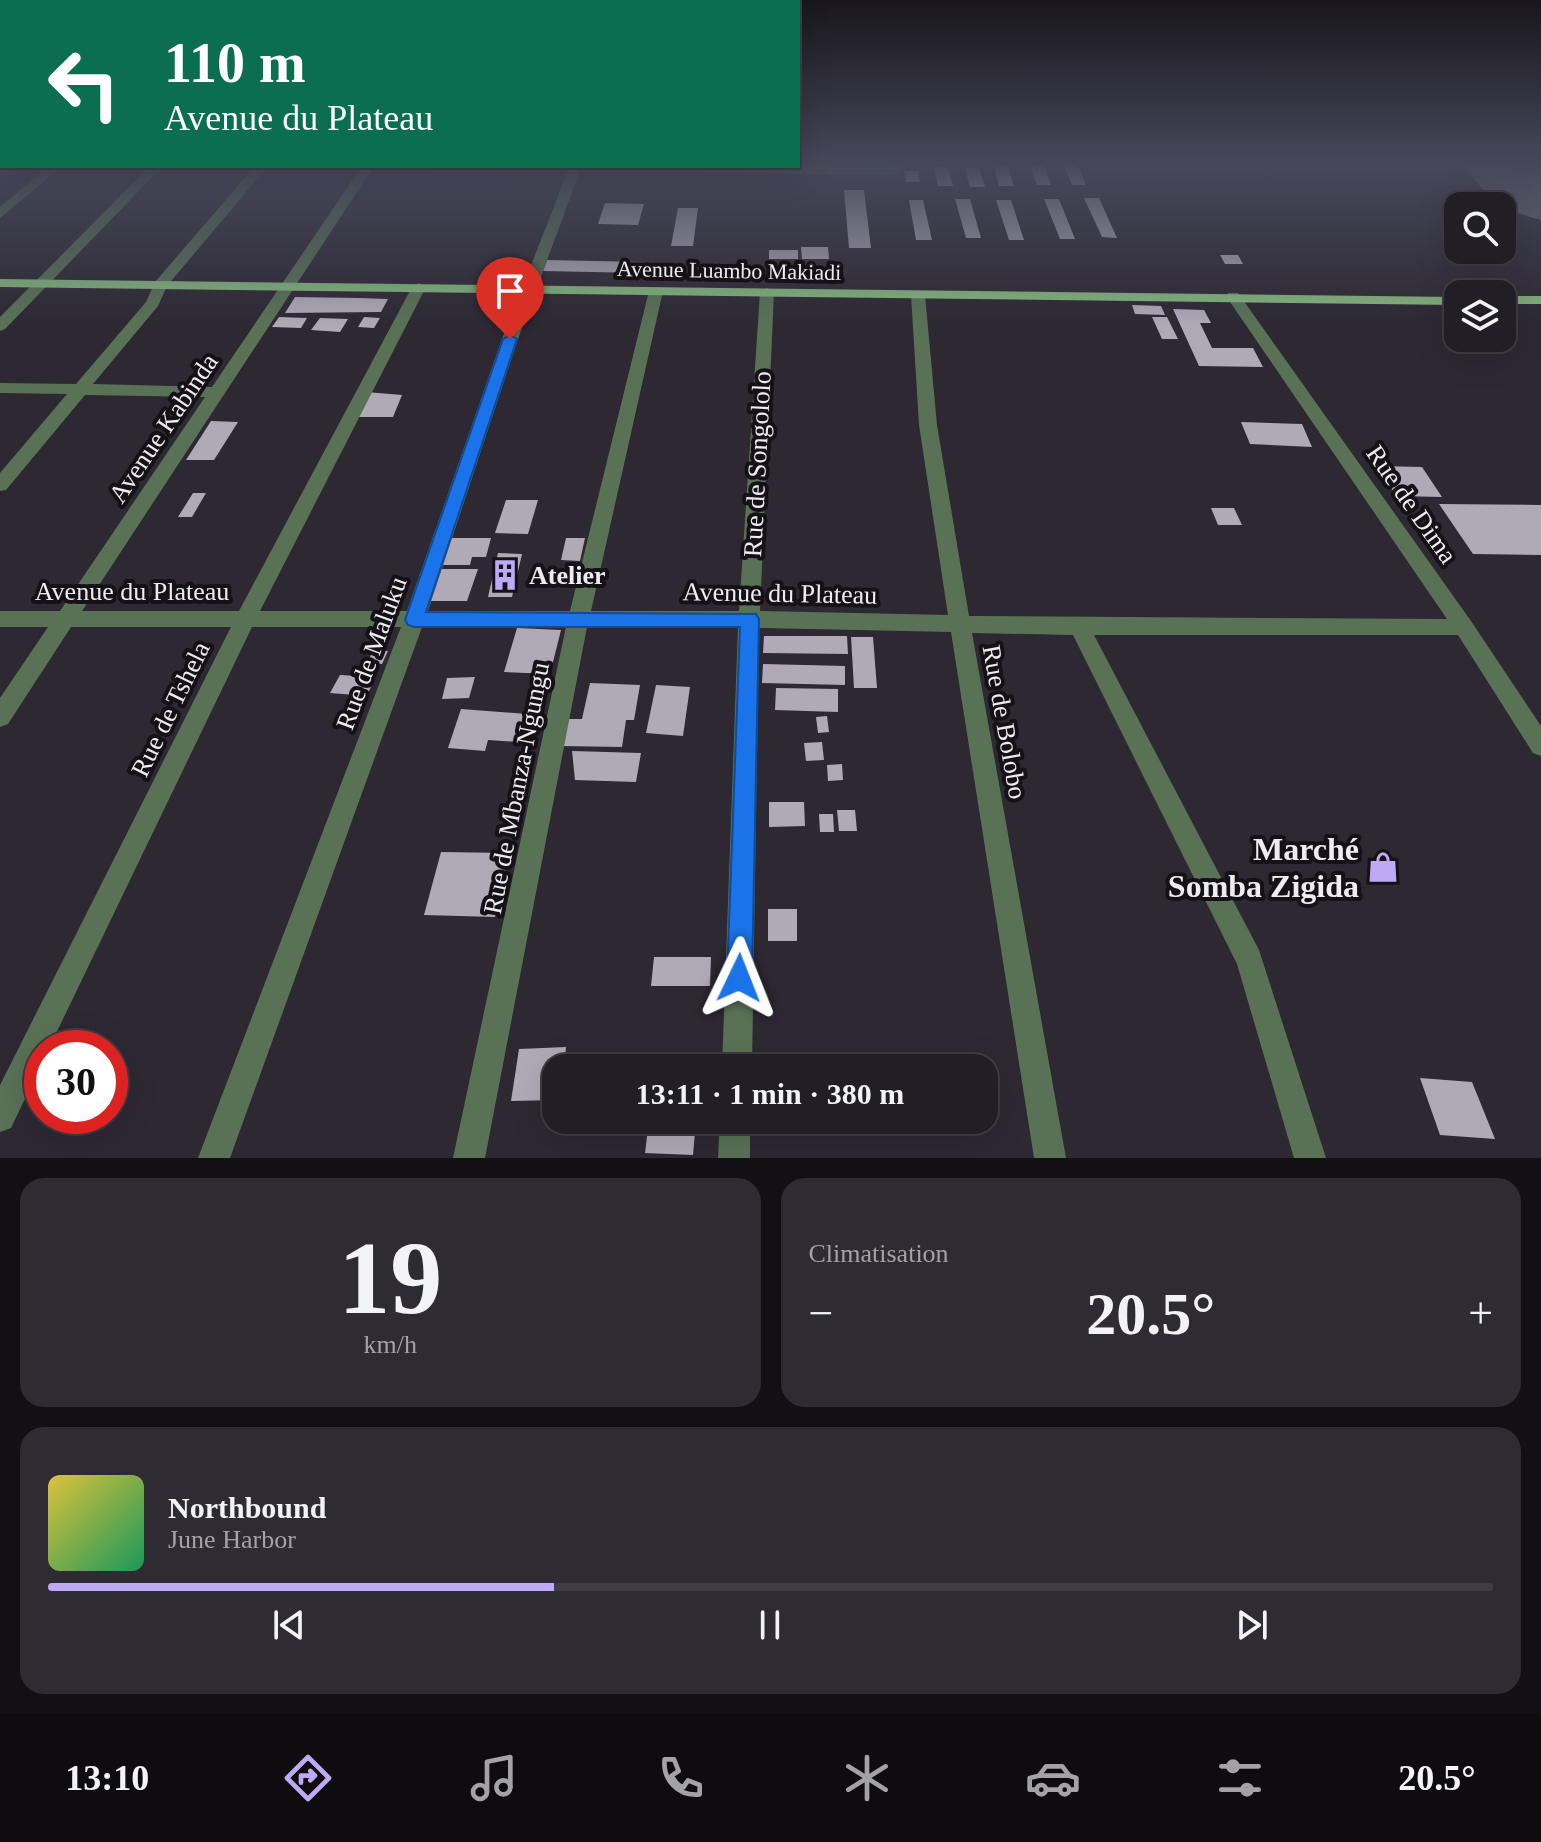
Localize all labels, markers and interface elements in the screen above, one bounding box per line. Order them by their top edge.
icon: left [32,32,136,136]
text: 110 m [164,32,306,94]
text: Avenue du Plateau [164,98,433,138]
map controls [1444,192,1516,352]
button: search [1444,192,1516,264]
street label: Avenue Luambo Makiadi [617,256,841,285]
pin [476,257,544,339]
icon: arrive [488,269,532,313]
button: layers [1444,280,1516,352]
street label: Avenue Kabinda [103,348,224,508]
street label: Rue de Songololo [738,370,777,558]
street label: Rue de Dima [1360,440,1463,569]
building icon: Atelier [488,558,522,592]
place label: Atelier [529,561,606,590]
street label: Rue de Maluku [330,573,413,733]
street label: Avenue du Plateau [35,577,229,606]
street label: Avenue du Plateau [683,577,877,610]
street label: Rue de Tshela [125,637,216,781]
street label: Rue de Bolobo [977,643,1032,801]
street label: Rue de Mbanza-Ngungu [478,660,555,916]
place label: Marché Somba Zigida [1168,831,1359,904]
shop icon: Marché Somba Zigida [1366,850,1400,884]
position arrow [697,936,781,1020]
speed limit sign: 30 [24,1030,128,1134]
text: 13:11 · 1 min · 380 m [636,1077,904,1110]
text: 19 [338,1220,442,1335]
text: Climatisation [809,1239,949,1268]
text: 20.5° [1086,1281,1215,1347]
text: − [809,1289,833,1338]
text: + [1468,1289,1493,1338]
text: km/h [364,1330,417,1359]
text: Northbound [168,1491,326,1524]
text: June Harbor [168,1525,296,1554]
icon: previous [267,1603,311,1647]
icon: pause [748,1603,792,1647]
icon: next [1230,1603,1274,1647]
icon: directions [280,1750,336,1806]
icon: music [466,1750,522,1806]
icon: phone [653,1750,709,1806]
icon: climate [839,1750,895,1806]
icon: car [1025,1750,1081,1806]
icon: filters [1212,1750,1268,1806]
text: 13:10 [65,1758,149,1798]
text: 20.5° [1398,1758,1476,1798]

